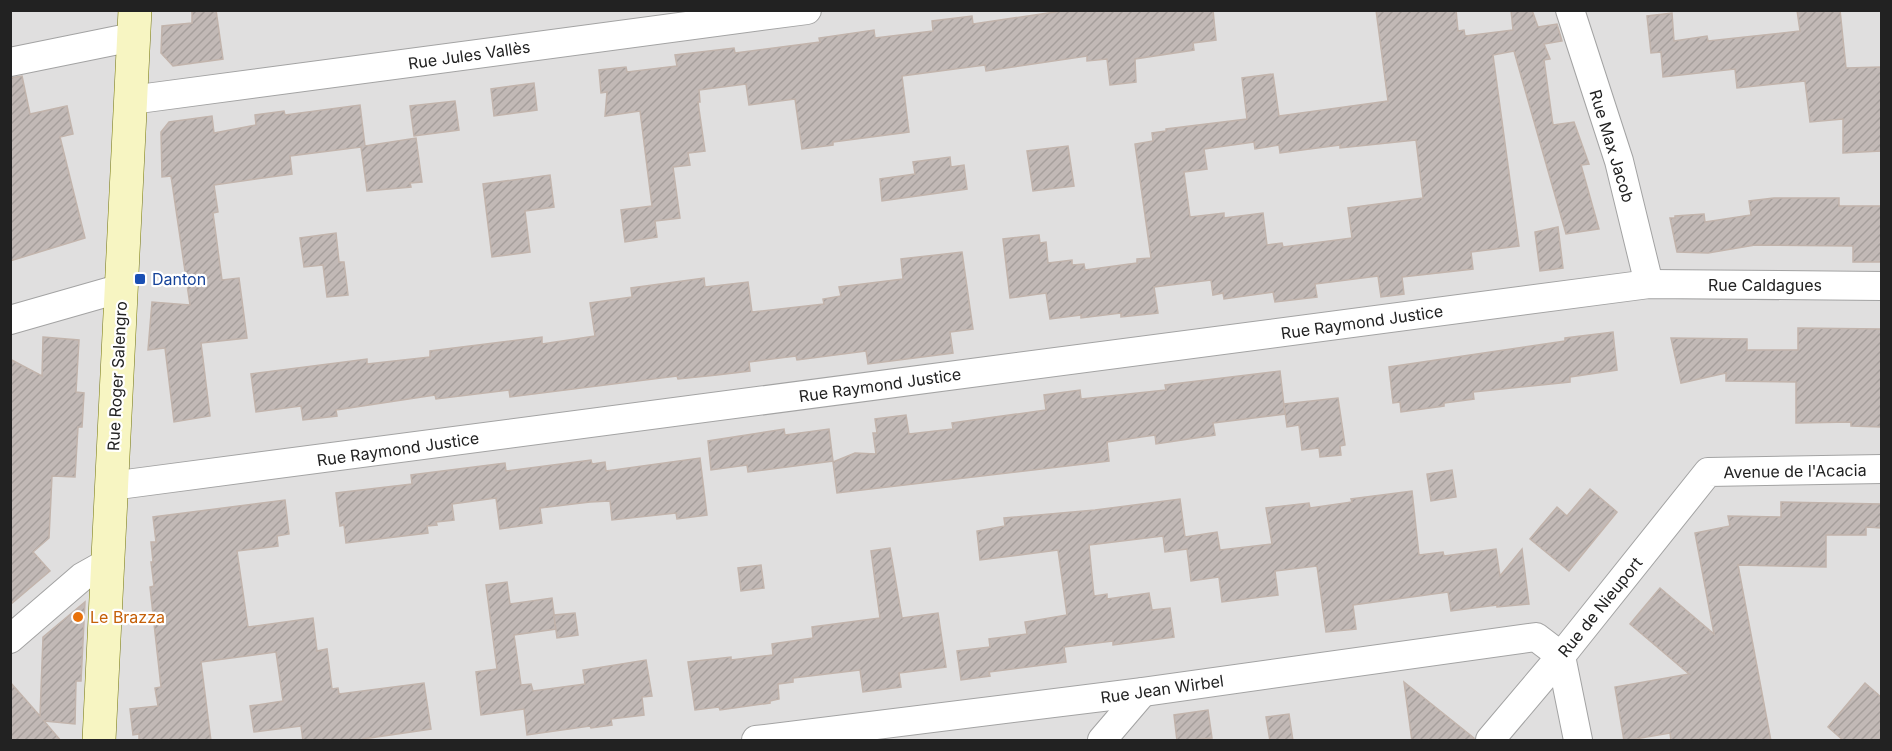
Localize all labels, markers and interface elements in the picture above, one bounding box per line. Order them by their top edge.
street label: Rue Jules Vallès [407,37,531,73]
street label: Rue Max Jacob [1585,87,1639,205]
place label: Danton [152,269,206,289]
marker: Danton [133,272,147,286]
street label: Rue Caldagues [1708,275,1822,295]
street label: Rue Roger Salengro [103,301,131,451]
street label: Rue Raymond Justice [1280,301,1444,343]
street label: Rue Raymond Justice [798,364,962,406]
street label: Rue Raymond Justice [316,428,480,470]
street label: Avenue de l'Acacia [1723,460,1867,482]
street label: Rue de Nieuport [1554,553,1646,661]
place label: Le Brazza [90,607,165,627]
marker: Le Brazza [71,610,85,624]
street label: Rue Jean Wirbel [1099,670,1225,708]

